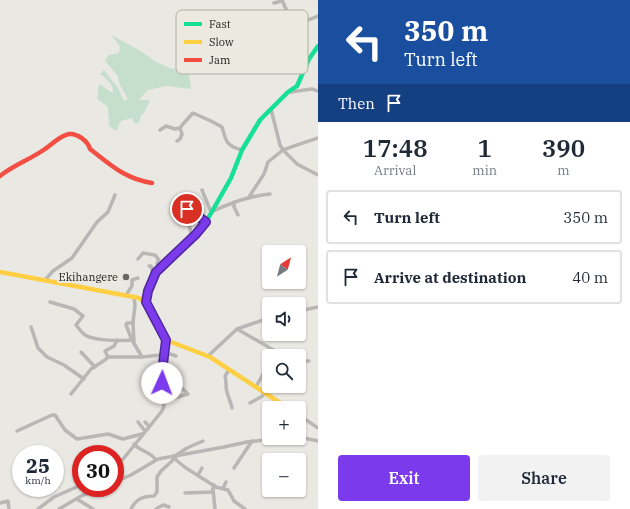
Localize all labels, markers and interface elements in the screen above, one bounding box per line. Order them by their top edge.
legend [176,10,308,74]
text: 350 m [404,12,488,49]
icon: left [338,16,390,68]
text: Fast [209,17,231,31]
text: Slow [209,35,234,49]
text: Turn left [404,48,478,71]
text: Jam [209,53,231,67]
icon: arrive [383,92,405,114]
text: Then [338,94,375,113]
text: 17:48 [363,132,428,164]
text: 1 [478,132,492,164]
text: 390 [542,132,585,164]
text: Arrival [374,162,416,179]
text: min [472,162,497,179]
text: m [557,162,570,179]
pin [170,192,204,226]
icon: arrive [176,198,198,220]
icon: left [340,206,362,228]
text: Turn left [374,208,440,227]
text: 350 m [563,208,608,227]
north arrow [262,245,306,289]
map controls [262,245,306,497]
icon: arrive [340,266,362,288]
text: Arrive at destination [374,268,526,287]
text: 40 m [572,268,608,287]
place label: Ekihangere [59,270,118,284]
marker: Ekihangere [121,272,131,282]
button: sound [262,297,306,341]
button: search [262,349,306,393]
position arrow [141,362,183,404]
button: + [262,401,306,445]
speed limit sign: 30 [72,445,124,497]
text: 25 [26,452,50,479]
button: − [262,453,306,497]
button: Exit [338,455,470,501]
button: Share [478,455,610,501]
text: km/h [25,474,51,487]

